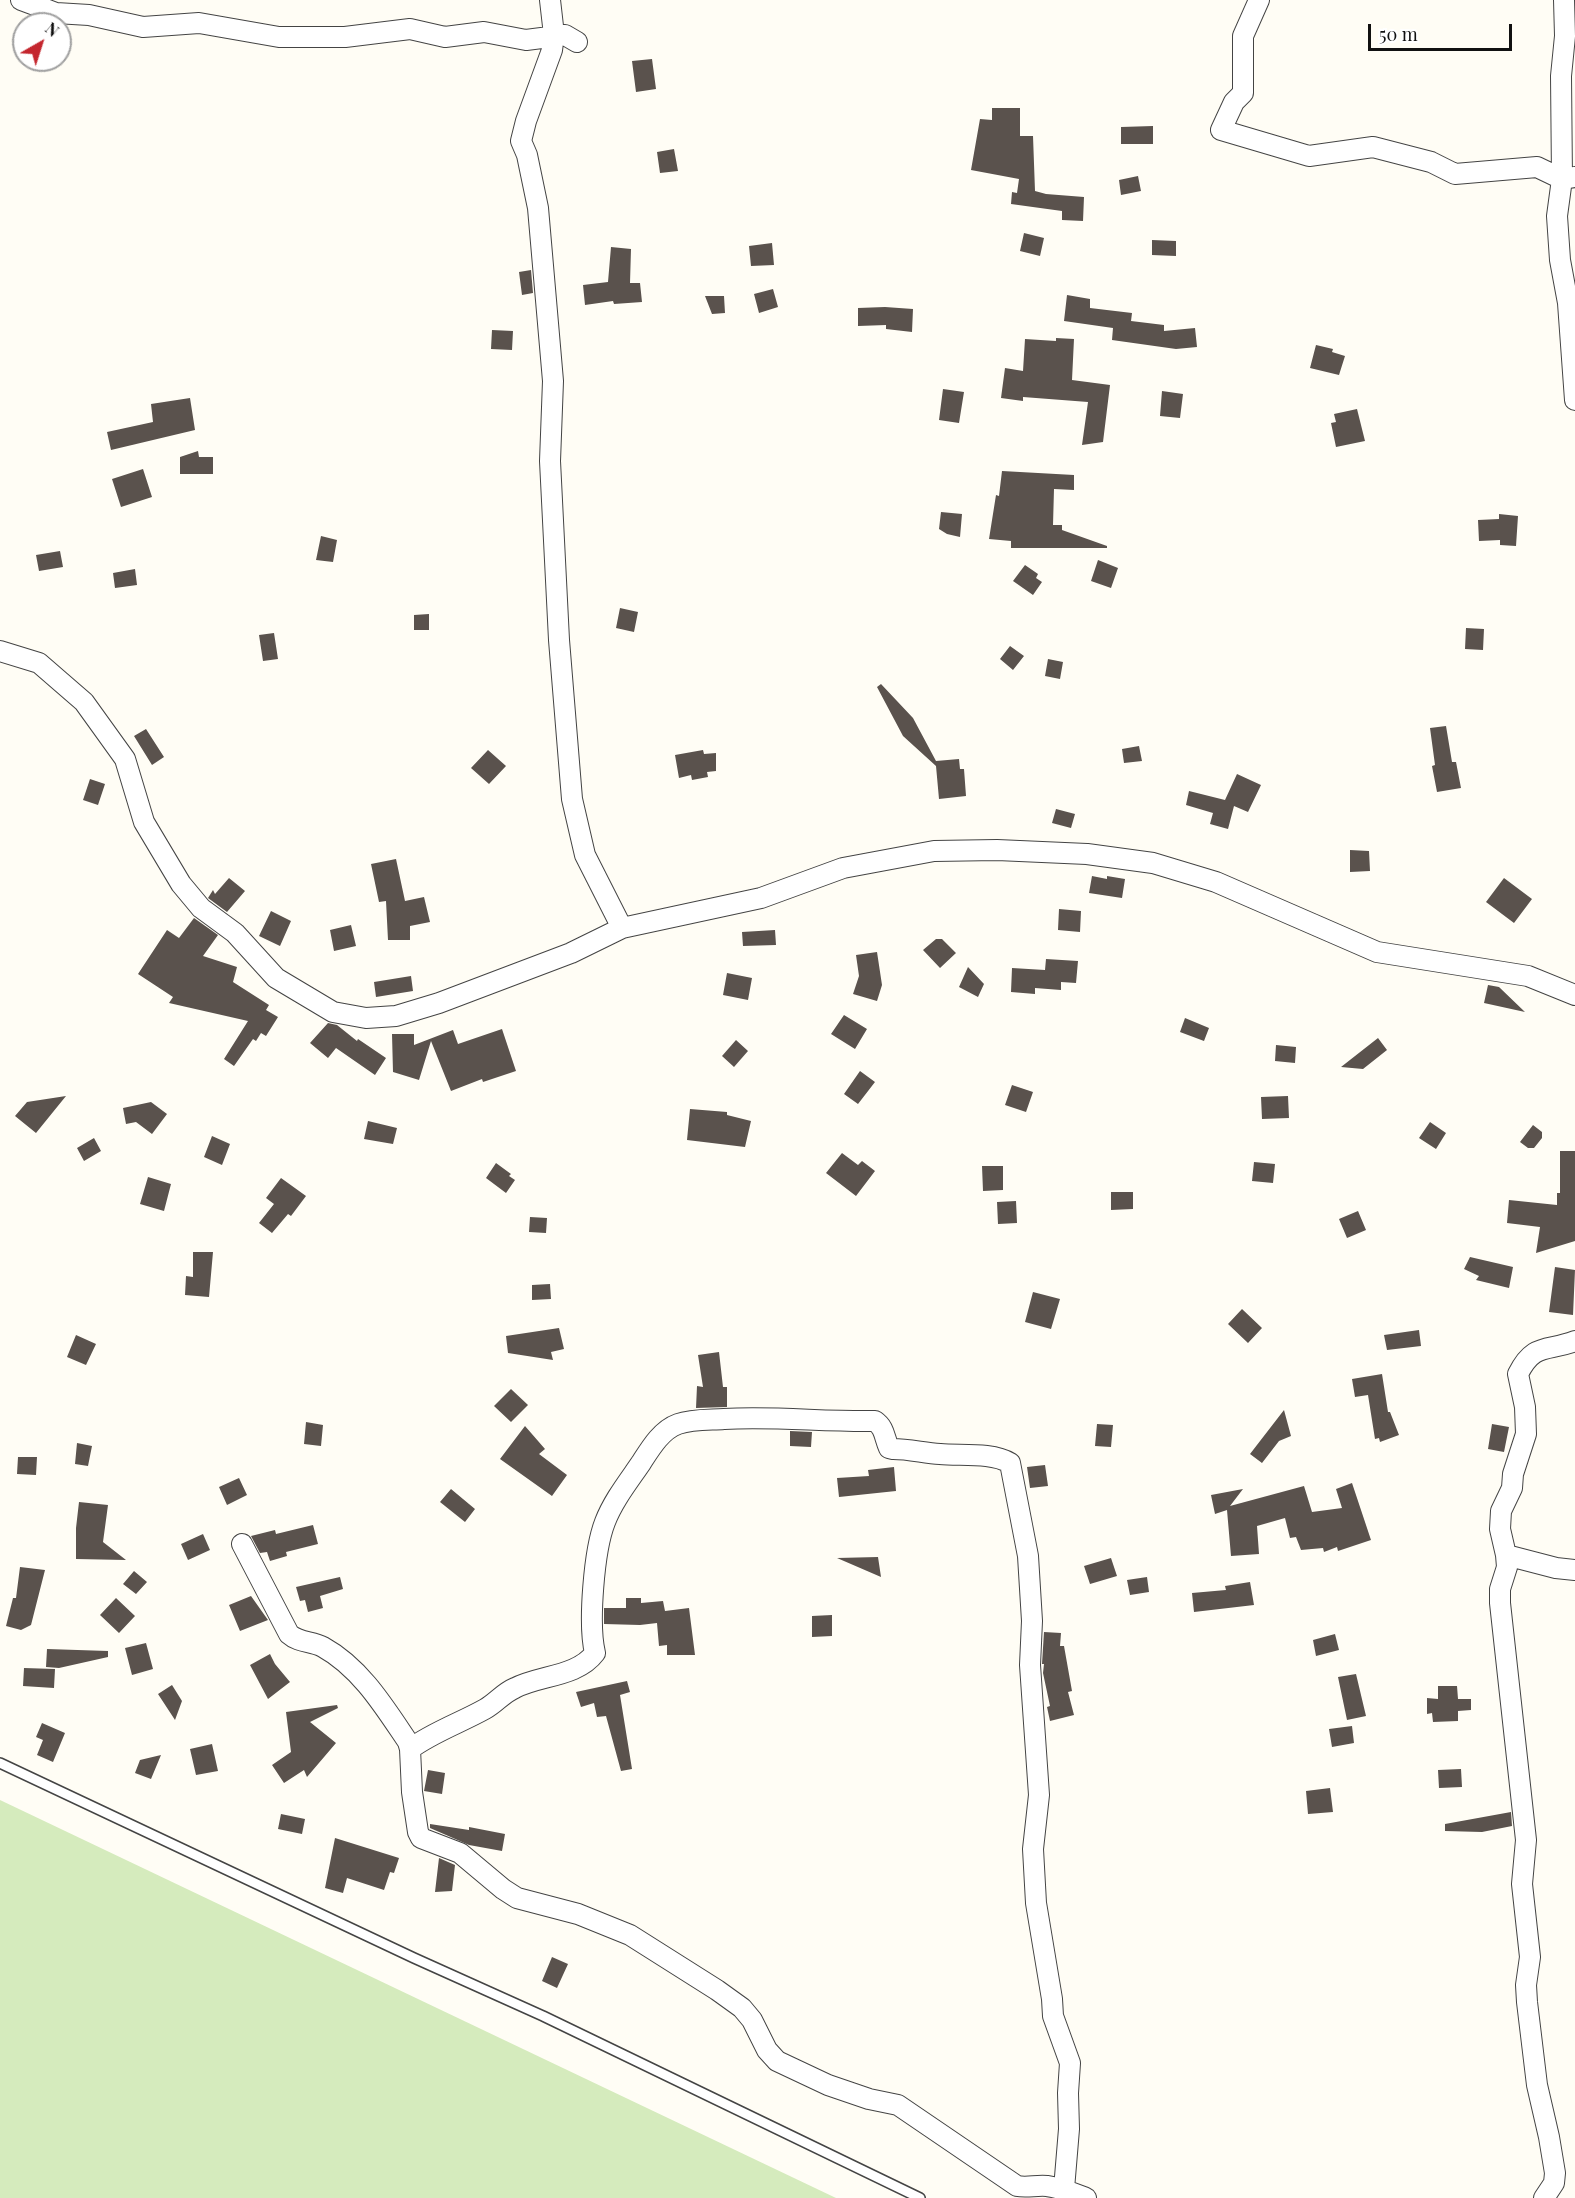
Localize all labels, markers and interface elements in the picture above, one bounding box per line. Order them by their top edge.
north arrow [12,12,72,72]
scale bar [1371,12,1515,50]
text: N [41,17,63,41]
text: 50 m [1379,22,1418,46]

